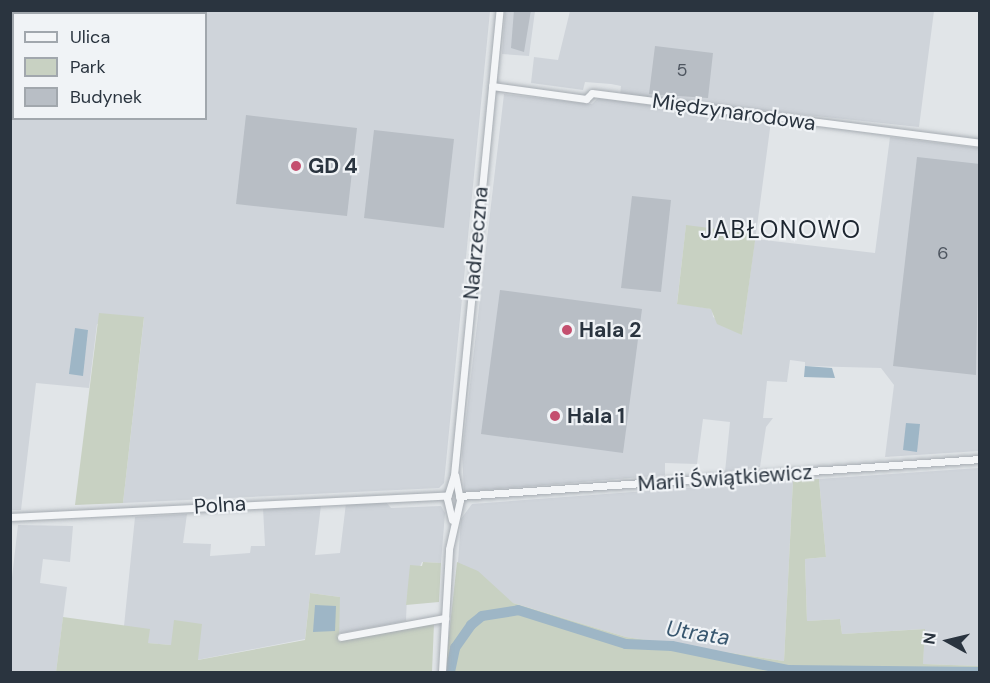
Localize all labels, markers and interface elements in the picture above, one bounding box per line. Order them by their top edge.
legend [12,12,207,120]
text: Ulica [70,25,110,49]
text: Park [70,55,106,79]
house number: 5 [677,59,687,81]
text: Budynek [70,85,142,109]
street label: Międzynarodowa [651,88,817,136]
place label: GD 4 [308,153,358,179]
marker: GD 4 [289,159,303,173]
street label: Nadrzeczna [459,185,493,301]
district label: JABŁONOWO [700,216,862,244]
house number: 6 [937,242,949,264]
place label: Hala 2 [579,317,641,343]
marker: Hala 2 [560,323,574,337]
place label: Hala 1 [567,403,625,429]
marker: Hala 1 [548,409,562,423]
street label: Marii Świątkiewicz [637,459,813,497]
street label: Polna [193,491,247,519]
north arrow [918,611,978,671]
water label: Utrata [664,615,732,651]
text: N [918,631,941,646]

